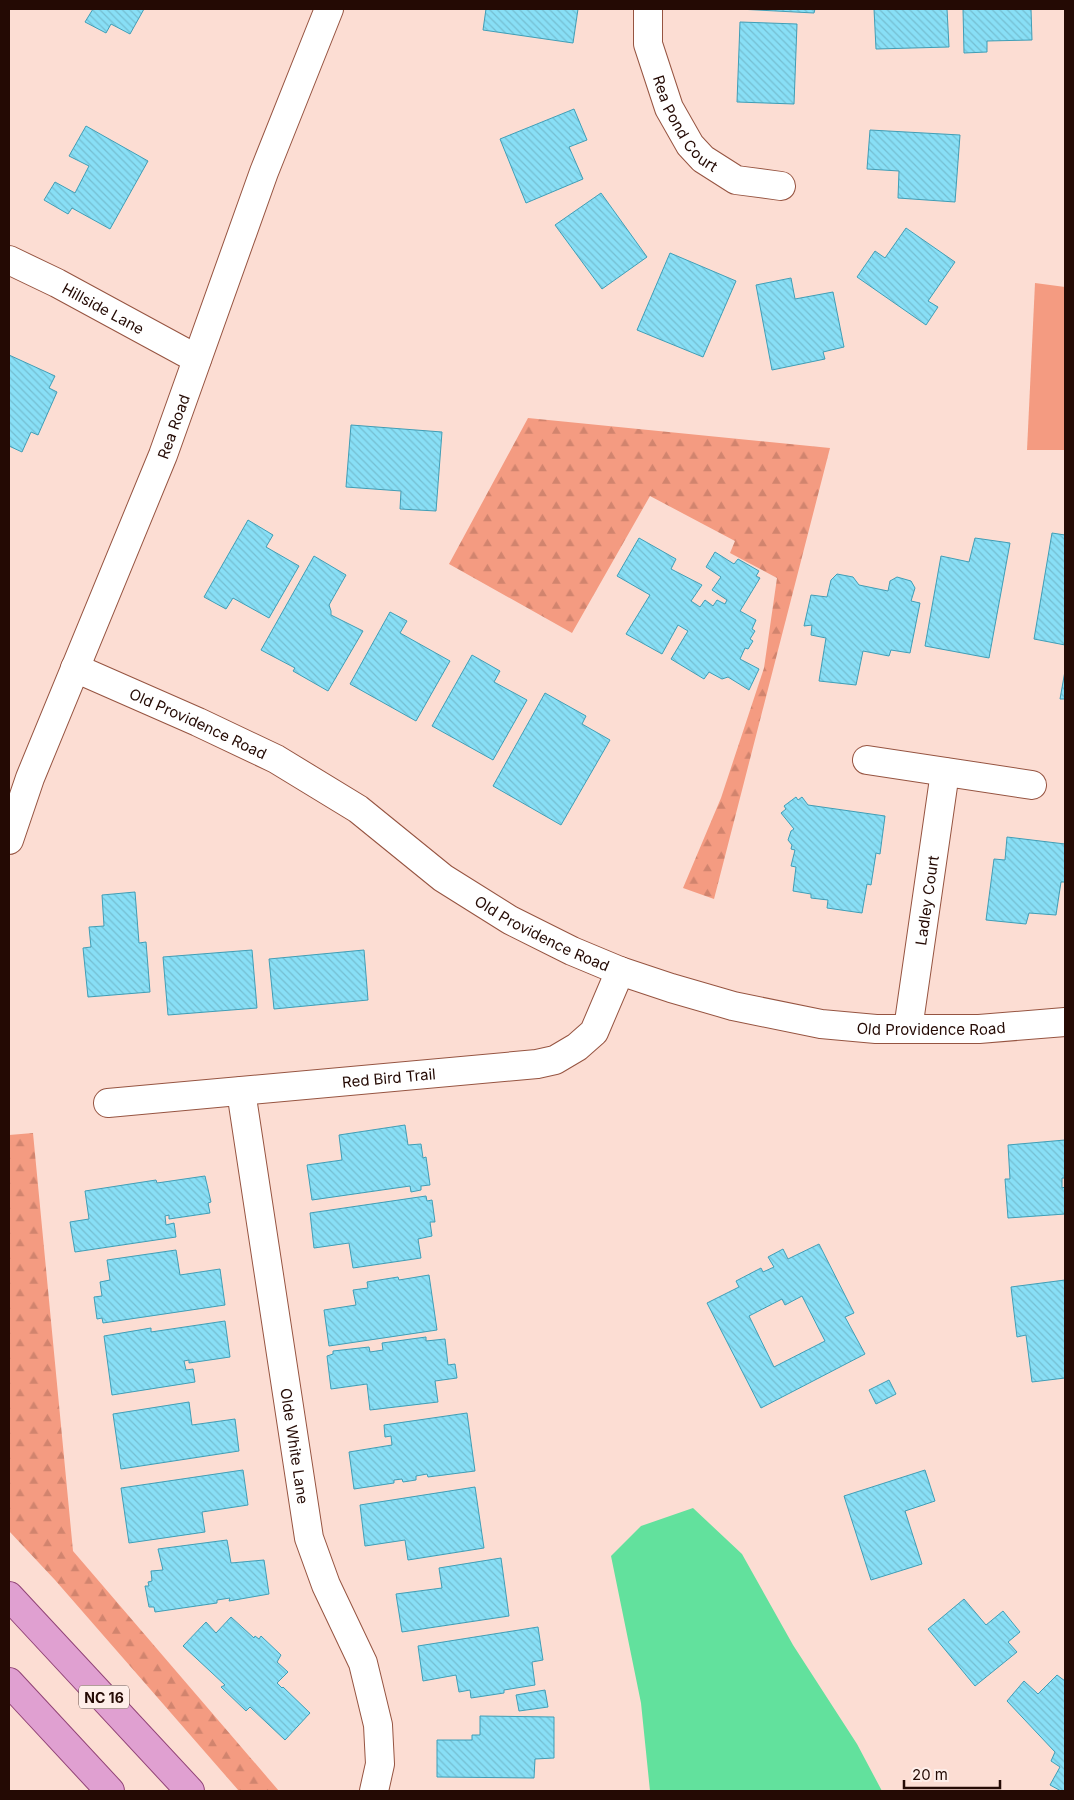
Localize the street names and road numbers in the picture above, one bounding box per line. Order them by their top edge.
street label: Rea Pond Court [649,73,721,175]
street label: Hillside Lane [59,278,148,338]
street label: Rea Road [153,392,193,461]
street label: Old Providence Road [127,684,270,763]
street label: Ladley Court [911,854,942,946]
street label: Old Providence Road [471,891,612,975]
street label: Old Providence Road [856,1017,1006,1039]
street label: Red Bird Trail [341,1064,437,1091]
street label: Olde White Lane [277,1387,313,1505]
road number: NC 16 [79,1685,129,1708]

